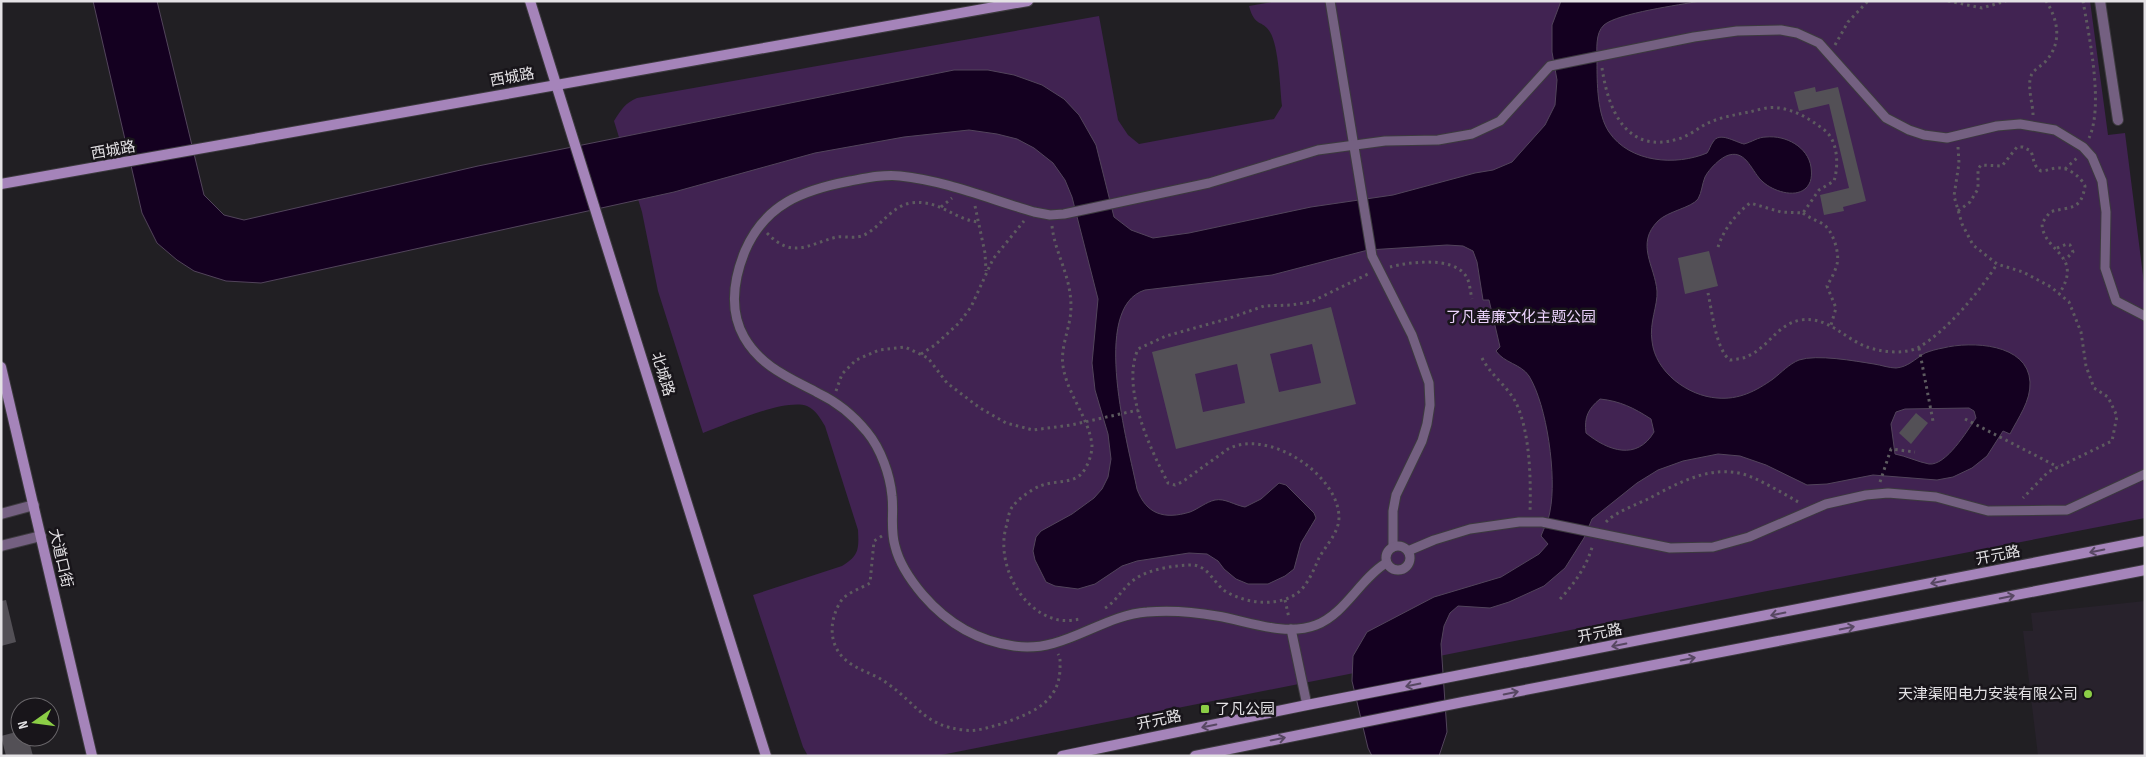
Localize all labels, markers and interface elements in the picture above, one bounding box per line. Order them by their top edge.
street label: 西城路 [488,64,536,91]
street label: 西城路 [89,137,137,164]
park label: 了凡善廉文化主题公园 [1446,308,1596,327]
street label: 北城路 [647,350,678,398]
street label: 大道口街 [45,527,77,589]
street label: 开元路 [1974,542,2022,569]
one-way arrow [2089,546,2105,556]
one-way arrow [1930,578,1946,588]
one-way arrow [1998,592,2014,602]
one-way arrow [1771,610,1787,619]
street label: 开元路 [1576,620,1624,647]
one-way arrow [1839,623,1855,632]
one-way arrow [1611,641,1627,650]
one-way arrow [1679,653,1695,663]
one-way arrow [1405,680,1421,690]
place label: 天津渠阳电力安装有限公司 [1898,685,2078,704]
one-way arrow [1502,687,1518,697]
marker: 天津渠阳电力安装有限公司 [2082,688,2094,700]
north arrow [10,697,60,747]
place label: 了凡公园 [1215,700,1275,719]
marker: 了凡公园 [1199,703,1211,715]
street label: 开元路 [1135,707,1183,734]
text: N [14,719,32,731]
one-way arrow [1201,721,1217,731]
one-way arrow [1269,734,1285,744]

